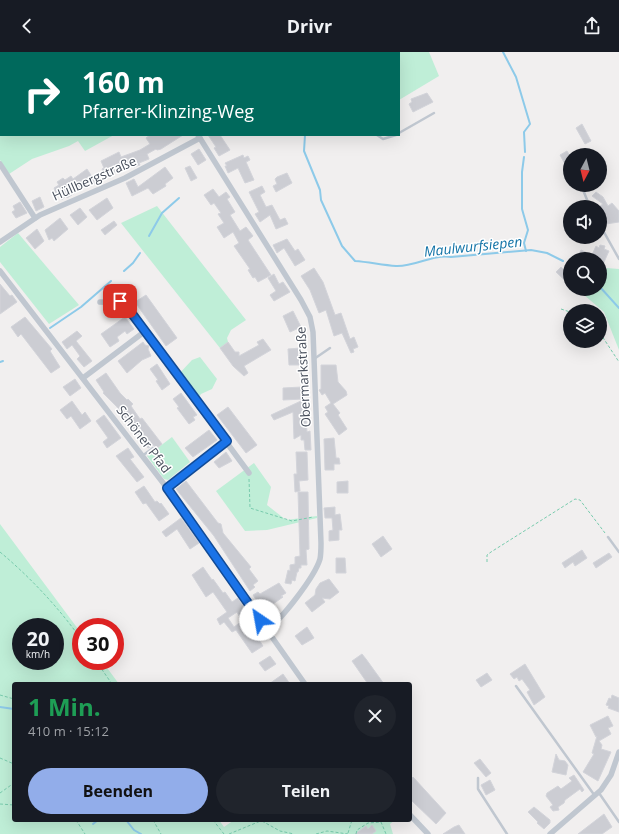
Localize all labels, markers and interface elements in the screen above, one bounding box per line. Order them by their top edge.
text: Drivr [287,14,332,38]
icon: back [16,15,38,37]
icon: share [581,15,603,37]
text: 160 m [82,63,165,101]
icon: right [16,68,68,120]
text: Pfarrer-Klinzing-Weg [82,99,254,123]
north arrow [563,148,607,192]
map controls [563,148,607,348]
street label: Hüllbergstraße [49,151,139,205]
button: sound [563,200,607,244]
water label: Maulwurfsiepen [423,231,523,261]
button: search [563,252,607,296]
pin [103,284,137,318]
icon: arrive [109,290,131,312]
button: layers [563,304,607,348]
street label: Obermarkstraße [291,326,315,428]
street label: Schöner Pfad [113,401,175,477]
position arrow [239,599,281,641]
speed limit sign: 30 [72,618,124,670]
text: 20 [27,625,49,652]
text: km/h [26,647,50,661]
text: 1 Min. [28,690,101,723]
button: close [354,695,396,737]
text: 410 m · 15:12 [28,722,109,740]
button: Beenden [28,768,208,814]
button: Teilen [216,768,396,814]

